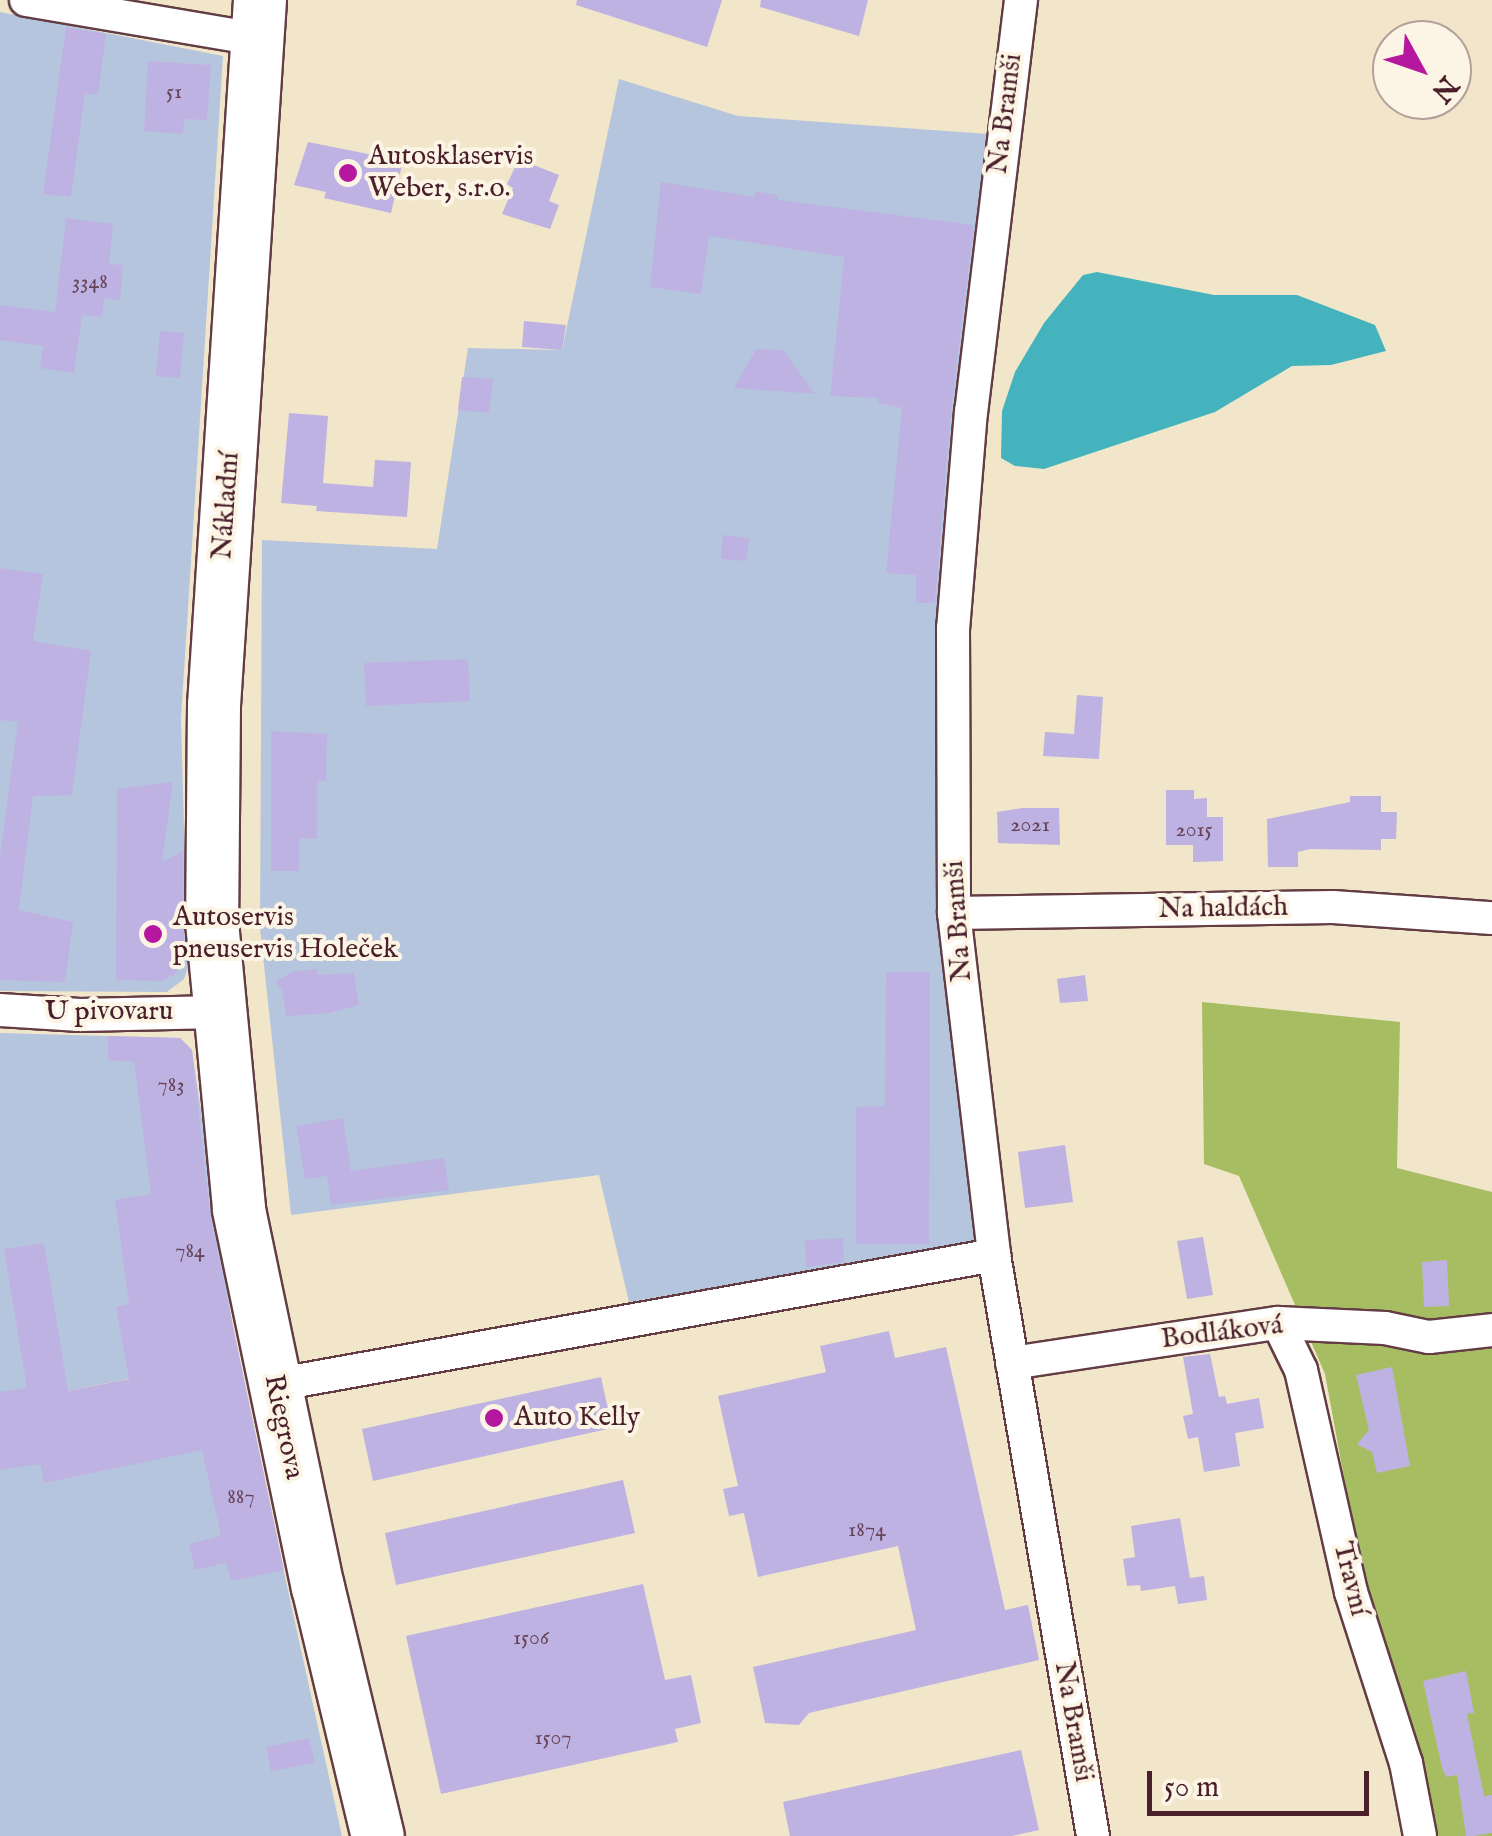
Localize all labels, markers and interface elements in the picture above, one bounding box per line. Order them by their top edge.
north arrow [1372,20,1472,120]
street label: Na Bramši [982,52,1030,176]
text: N [1423,68,1465,109]
house number: 51 [166,80,182,106]
place label: Autosklaservis Weber, s.r.o. [368,140,533,206]
marker: Autosklaservis Weber, s.r.o. [337,162,359,184]
house number: 3348 [72,270,108,296]
street label: Nákladní [206,451,248,561]
house number: 2021 [1010,813,1050,839]
house number: 2015 [1175,818,1213,844]
street label: Na Bramši [938,859,980,983]
street label: Na haldách [1158,891,1288,927]
place label: Autoservis pneuservis Holeček [173,901,398,967]
marker: Autoservis pneuservis Holeček [142,923,164,945]
street label: U pivovaru [45,995,173,1029]
house number: 783 [157,1073,185,1099]
house number: 784 [175,1239,205,1265]
street label: Bodláková [1159,1309,1285,1357]
street label: Riegrova [256,1372,310,1482]
place label: Auto Kelly [514,1401,640,1435]
marker: Auto Kelly [483,1407,505,1429]
house number: 887 [227,1485,255,1511]
house number: 1874 [848,1518,886,1544]
street label: Travní [1325,1538,1375,1620]
house number: 1506 [513,1626,549,1652]
street label: Na Bramši [1046,1659,1100,1785]
house number: 1507 [534,1726,572,1752]
scale bar [1152,1751,1374,1813]
text: 50 m [1164,1769,1219,1807]

